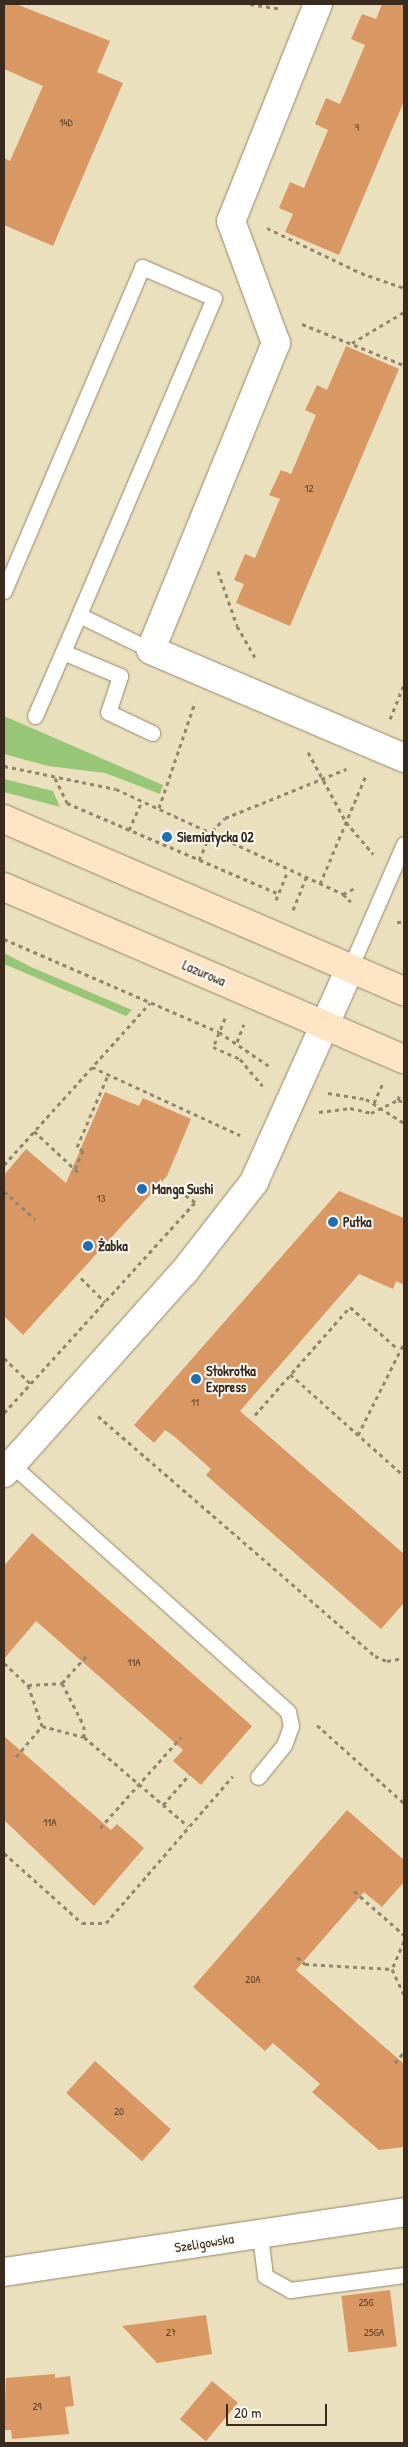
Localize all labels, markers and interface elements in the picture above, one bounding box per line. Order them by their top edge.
house number: 14D [59,115,73,129]
house number: 9 [355,120,359,134]
house number: 12 [304,481,314,495]
place label: Siemiatycka 02 [177,829,254,845]
marker: Siemiatycka 02 [161,831,173,843]
street label: Lazurowa [180,956,228,990]
place label: Manga Sushi [152,1181,214,1197]
marker: Manga Sushi [136,1183,148,1195]
house number: 13 [97,1191,105,1205]
place label: Putka [343,1214,371,1230]
marker: Putka [327,1216,339,1228]
place label: Żabka [98,1238,128,1254]
marker: Żabka [82,1240,94,1252]
place label: Stokrotka Express [206,1363,256,1395]
marker: Stokrotka Express [190,1373,202,1385]
house number: 11 [191,1395,199,1409]
house number: 11A [127,1655,141,1669]
house number: 11A [43,1815,57,1829]
house number: 20A [245,1972,261,1986]
house number: 20 [114,2104,124,2118]
street label: Szeligowska [173,2230,235,2256]
house number: 25G [358,2295,374,2309]
house number: 27 [166,2325,176,2339]
house number: 25GA [364,2325,384,2339]
scale bar [228,2394,329,2426]
house number: 29 [32,2399,42,2413]
text: 20 m [234,2402,261,2423]

